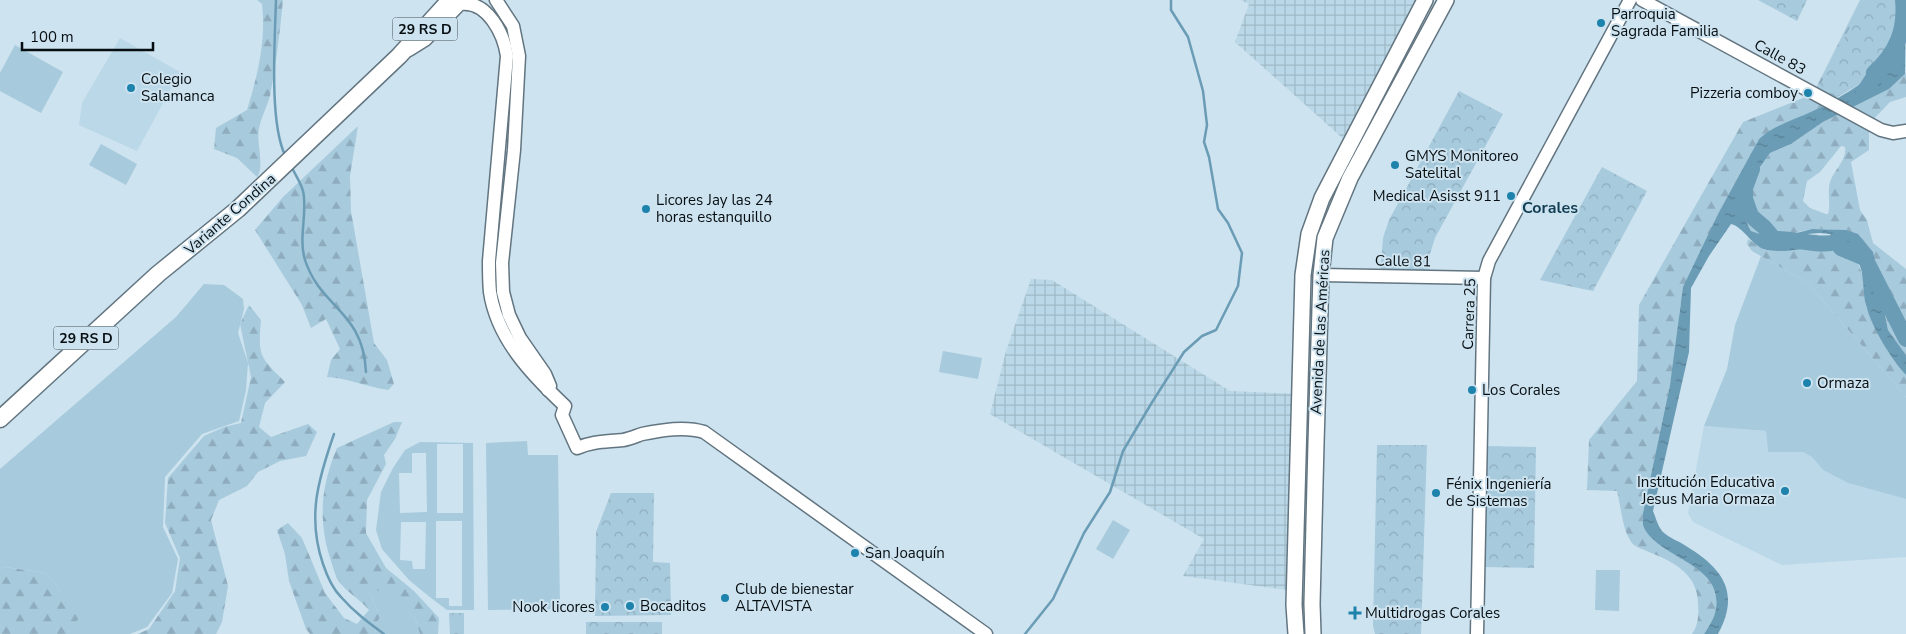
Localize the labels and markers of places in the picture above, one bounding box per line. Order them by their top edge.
place label: Parroquia Sagrada Familia [1611,4,1719,41]
marker: Parroquia Sagrada Familia [1595,17,1607,29]
place label: Colegio Salamanca [141,69,215,106]
marker: Colegio Salamanca [125,82,137,94]
place label: Pizzeria comboy [1690,83,1798,103]
marker: Pizzeria comboy [1802,87,1814,99]
place label: GMYS Monitoreo Satelital [1405,146,1519,183]
marker: GMYS Monitoreo Satelital [1389,159,1401,171]
place label: Medical Asisst 911 [1373,186,1501,206]
place label: Licores Jay las 24 horas estanquillo [656,190,773,227]
marker: Medical Asisst 911 [1505,190,1517,202]
marker: Licores Jay las 24 horas estanquillo [640,203,652,215]
place label: Ormaza [1817,373,1870,393]
marker: Ormaza [1801,377,1813,389]
place label: Los Corales [1482,380,1560,400]
marker: Los Corales [1466,384,1478,396]
place label: Institución Educativa Jesus Maria Ormaza [1637,472,1775,509]
place label: Fénix Ingeniería de Sistemas [1446,474,1552,511]
marker: Institución Educativa Jesus Maria Ormaza [1779,485,1791,497]
marker: Fénix Ingeniería de Sistemas [1430,487,1442,499]
place label: San Joaquín [865,543,945,563]
marker: San Joaquín [849,547,861,559]
place label: Club de bienestar ALTAVISTA [735,579,854,616]
marker: Club de bienestar ALTAVISTA [719,592,731,604]
place label: Bocaditos [640,596,706,616]
place label: Nook licores [512,597,595,617]
marker: Bocaditos [624,600,636,612]
marker: Nook licores [599,601,611,613]
place label: Multidrogas Corales [1365,603,1500,623]
marker: Multidrogas Corales [1349,607,1361,619]

